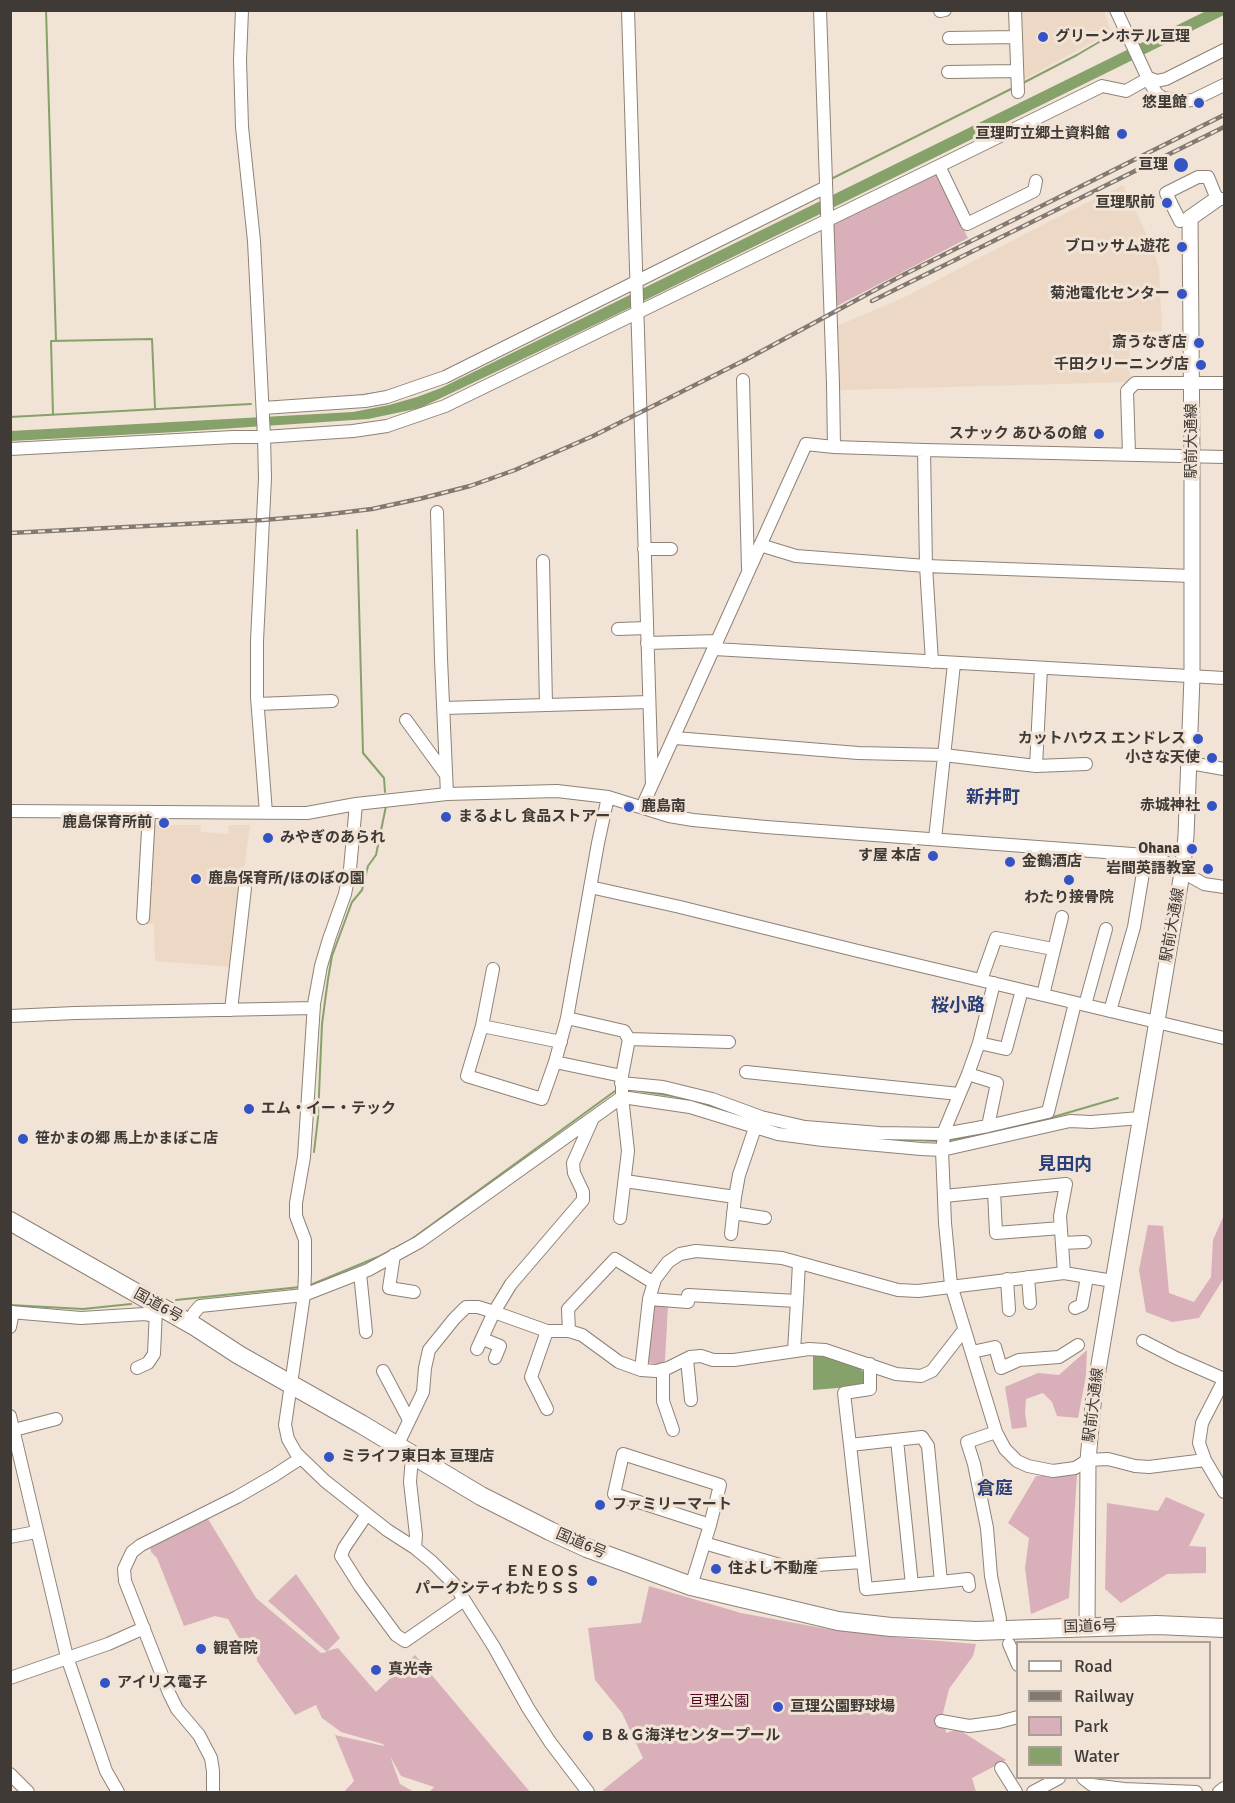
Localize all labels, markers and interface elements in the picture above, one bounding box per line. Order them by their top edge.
place label: グリーンホテル亘理 [1055,28,1190,46]
marker: グリーンホテル亘理 [1036,30,1050,44]
place label: 悠里館 [1142,94,1187,112]
marker: 悠里館 [1192,96,1206,110]
place label: 亘理町立郷土資料館 [975,125,1110,143]
marker: 亘理町立郷土資料館 [1115,127,1129,141]
place label: 亘理 [1138,156,1168,174]
marker: 亘理 [1172,156,1190,174]
place label: 亘理駅前 [1095,194,1155,212]
marker: 亘理駅前 [1160,196,1174,210]
place label: ブロッサム遊花 [1065,238,1170,256]
marker: ブロッサム遊花 [1175,240,1189,254]
place label: 菊池電化センター [1050,285,1170,303]
marker: 菊池電化センター [1175,287,1189,301]
place label: 斎うなぎ店 [1112,334,1187,352]
marker: 斎うなぎ店 [1192,336,1206,350]
place label: 千田クリーニング店 [1054,356,1189,374]
marker: 千田クリーニング店 [1194,358,1208,372]
street label: 駅前大通線 [1183,404,1201,478]
place label: スナック あひるの館 [949,425,1087,443]
marker: スナック あひるの館 [1092,427,1106,441]
place label: カットハウス エンドレス [1018,730,1186,748]
marker: カットハウス エンドレス [1191,732,1205,746]
place label: 小さな天使 [1125,749,1200,767]
marker: 小さな天使 [1205,751,1219,765]
district label: 新井町 [966,787,1020,809]
place label: 赤城神社 [1140,797,1200,815]
place label: 鹿島南 [641,798,686,816]
marker: 赤城神社 [1205,799,1219,813]
marker: 鹿島南 [622,800,636,814]
place label: まるよし 食品ストアー [458,808,610,826]
marker: まるよし 食品ストアー [439,810,453,824]
place label: 鹿島保育所前 [62,814,152,832]
marker: 鹿島保育所前 [157,816,171,830]
place label: みやぎのあられ [280,829,385,847]
marker: みやぎのあられ [261,831,275,845]
place label: Ohana [1138,840,1180,858]
marker: Ohana [1185,842,1199,856]
place label: す屋 本店 [858,847,921,865]
marker: す屋 本店 [926,849,940,863]
place label: 金鶴酒店 [1022,853,1082,871]
marker: 金鶴酒店 [1003,855,1017,869]
place label: 岩間英語教室 [1106,860,1196,878]
marker: 岩間英語教室 [1201,862,1215,876]
place label: 鹿島保育所/ほのぼの園 [208,870,365,888]
marker: 鹿島保育所/ほのぼの園 [189,872,203,886]
marker: わたり接骨院 [1062,873,1076,887]
street label: 駅前大通線 [1158,887,1188,963]
place label: わたり接骨院 [1024,889,1114,907]
district label: 桜小路 [931,995,985,1017]
place label: エム・イー・テック [261,1100,396,1118]
marker: エム・イー・テック [242,1102,256,1116]
place label: 笹かまの郷 馬上かまぼこ店 [35,1130,218,1148]
marker: 笹かまの郷 馬上かまぼこ店 [16,1132,30,1146]
district label: 見田内 [1038,1154,1092,1176]
street label: 国道6号 [130,1285,186,1327]
street label: 駅前大通線 [1080,1367,1108,1443]
place label: ミライフ東日本 亘理店 [341,1448,494,1466]
marker: ミライフ東日本 亘理店 [322,1450,336,1464]
district label: 倉庭 [977,1478,1013,1500]
place label: ファミリーマート [612,1496,732,1514]
marker: ファミリーマート [593,1498,607,1512]
street label: 国道6号 [553,1525,609,1563]
place label: 住よし不動産 [728,1560,818,1578]
marker: 住よし不動産 [709,1562,723,1576]
place label: ＥＮＥＯＳ パークシティわたりＳＳ [415,1563,580,1598]
marker: ＥＮＥＯＳ パークシティわたりＳＳ [585,1574,599,1588]
street label: 国道6号 [1063,1617,1117,1637]
place label: 観音院 [213,1640,258,1658]
legend [1016,1641,1211,1779]
marker: 観音院 [194,1642,208,1656]
text: Road [1074,1655,1113,1677]
place label: 真光寺 [388,1661,433,1679]
marker: 真光寺 [369,1663,383,1677]
place label: アイリス電子 [117,1674,207,1692]
marker: アイリス電子 [98,1676,112,1690]
text: Railway [1074,1685,1134,1707]
park label: 亘理公園 [689,1693,749,1711]
place label: 亘理公園野球場 [790,1698,895,1716]
marker: 亘理公園野球場 [771,1700,785,1714]
text: Park [1074,1715,1109,1737]
place label: Ｂ＆Ｇ海洋センタープール [600,1727,780,1745]
marker: Ｂ＆Ｇ海洋センタープール [581,1729,595,1743]
text: Water [1074,1745,1119,1767]

